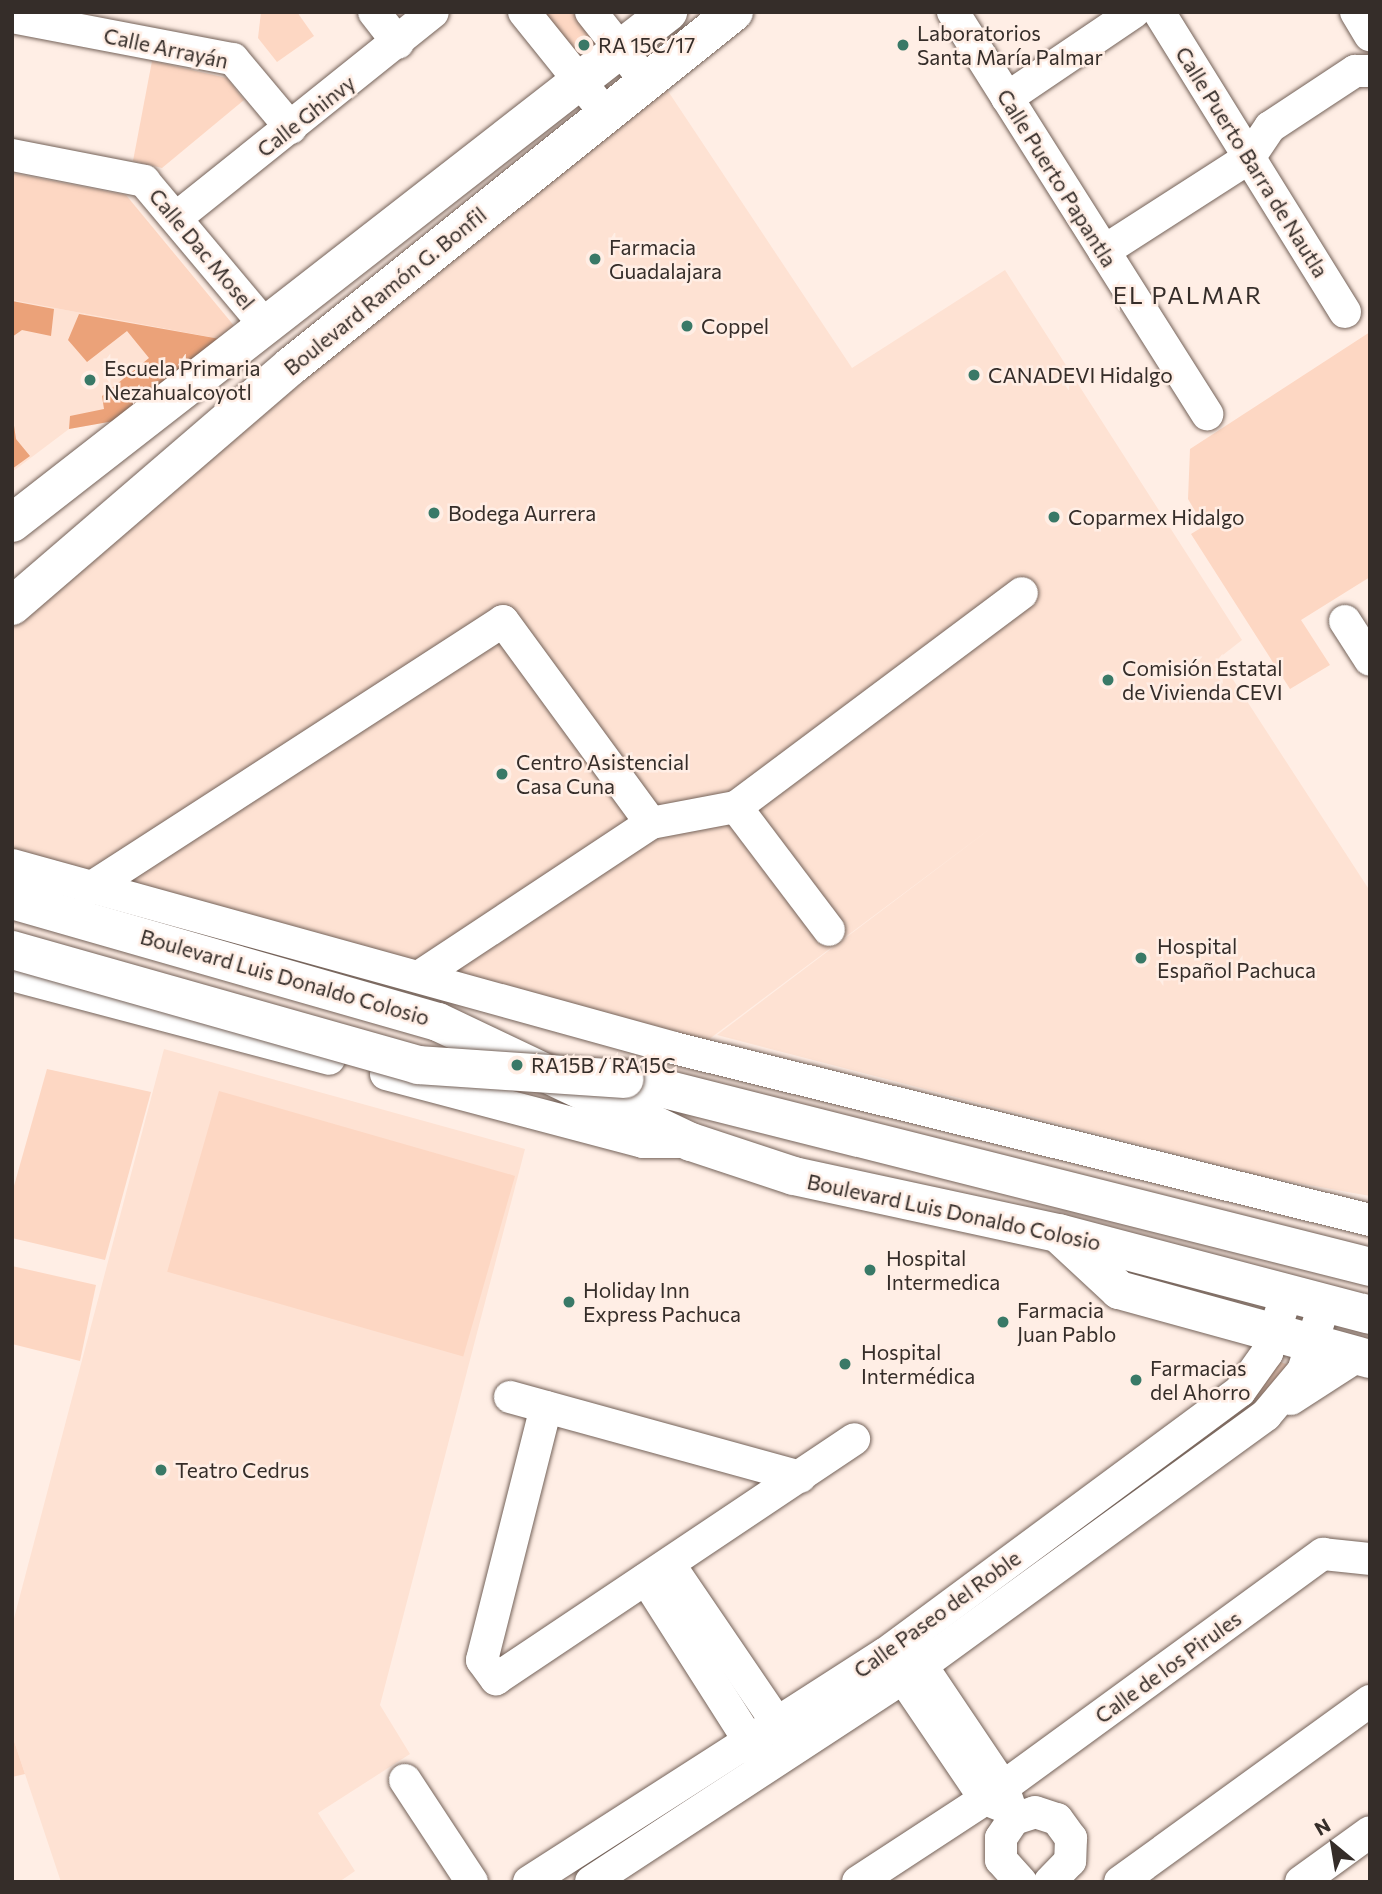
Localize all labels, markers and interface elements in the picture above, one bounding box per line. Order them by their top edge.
place label: Laboratorios Santa María Palmar [917,20,1103,70]
street label: Calle Arrayán [102,23,230,73]
place label: RA 15C/17 [598,32,695,58]
marker: RA 15C/17 [576,37,592,53]
marker: Laboratorios Santa María Palmar [895,37,911,53]
street label: Calle Puerto Barra de Nautla [1170,42,1334,282]
street label: Calle Ghinvy [252,70,360,162]
street label: Calle Puerto Papantla [992,84,1122,272]
street label: Calle Dac Mosel [144,183,260,315]
street label: Boulevard Ramón G. Bonfil [279,202,491,380]
place label: Farmacia Guadalajara [609,234,722,284]
marker: Farmacia Guadalajara [587,251,603,267]
district label: EL PALMAR [1114,281,1262,309]
place label: Coppel [701,313,769,339]
marker: Coppel [679,318,695,334]
place label: Escuela Primaria Nezahualcoyotl [104,355,261,405]
place label: CANADEVI Hidalgo [988,362,1173,388]
marker: CANADEVI Hidalgo [966,367,982,383]
marker: Escuela Primaria Nezahualcoyotl [82,372,98,388]
place label: Bodega Aurrera [448,500,596,526]
place label: Coparmex Hidalgo [1068,504,1245,530]
marker: Bodega Aurrera [426,505,442,521]
marker: Coparmex Hidalgo [1046,509,1062,525]
place label: Comisión Estatal de Vivienda CEVI [1122,655,1283,705]
marker: Comisión Estatal de Vivienda CEVI [1100,672,1116,688]
place label: Centro Asistencial Casa Cuna [516,749,689,799]
marker: Centro Asistencial Casa Cuna [494,766,510,782]
street label: Boulevard Luis Donaldo Colosio [138,924,432,1030]
place label: Hospital Español Pachuca [1157,933,1316,983]
marker: Hospital Español Pachuca [1131,948,1151,968]
place label: RA15B / RA15C [531,1052,676,1078]
marker: RA15B / RA15C [509,1057,525,1073]
street label: Boulevard Luis Donaldo Colosio [805,1169,1103,1255]
place label: Hospital Intermedica [886,1245,1000,1295]
marker: Hospital Intermedica [860,1260,880,1280]
place label: Holiday Inn Express Pachuca [583,1277,741,1327]
marker: Holiday Inn Express Pachuca [561,1294,577,1310]
place label: Farmacia Juan Pablo [1017,1297,1116,1347]
marker: Farmacia Juan Pablo [995,1314,1011,1330]
place label: Hospital Intermédica [861,1339,975,1389]
marker: Hospital Intermédica [835,1354,855,1374]
place label: Farmacias del Ahorro [1150,1355,1251,1405]
marker: Farmacias del Ahorro [1128,1372,1144,1388]
place label: Teatro Cedrus [175,1457,309,1483]
marker: Teatro Cedrus [153,1462,169,1478]
street label: Calle Paseo del Roble [849,1545,1025,1683]
street label: Calle de los Pirules [1090,1606,1246,1728]
north arrow [1298,1810,1368,1880]
text: N [1310,1813,1334,1840]

